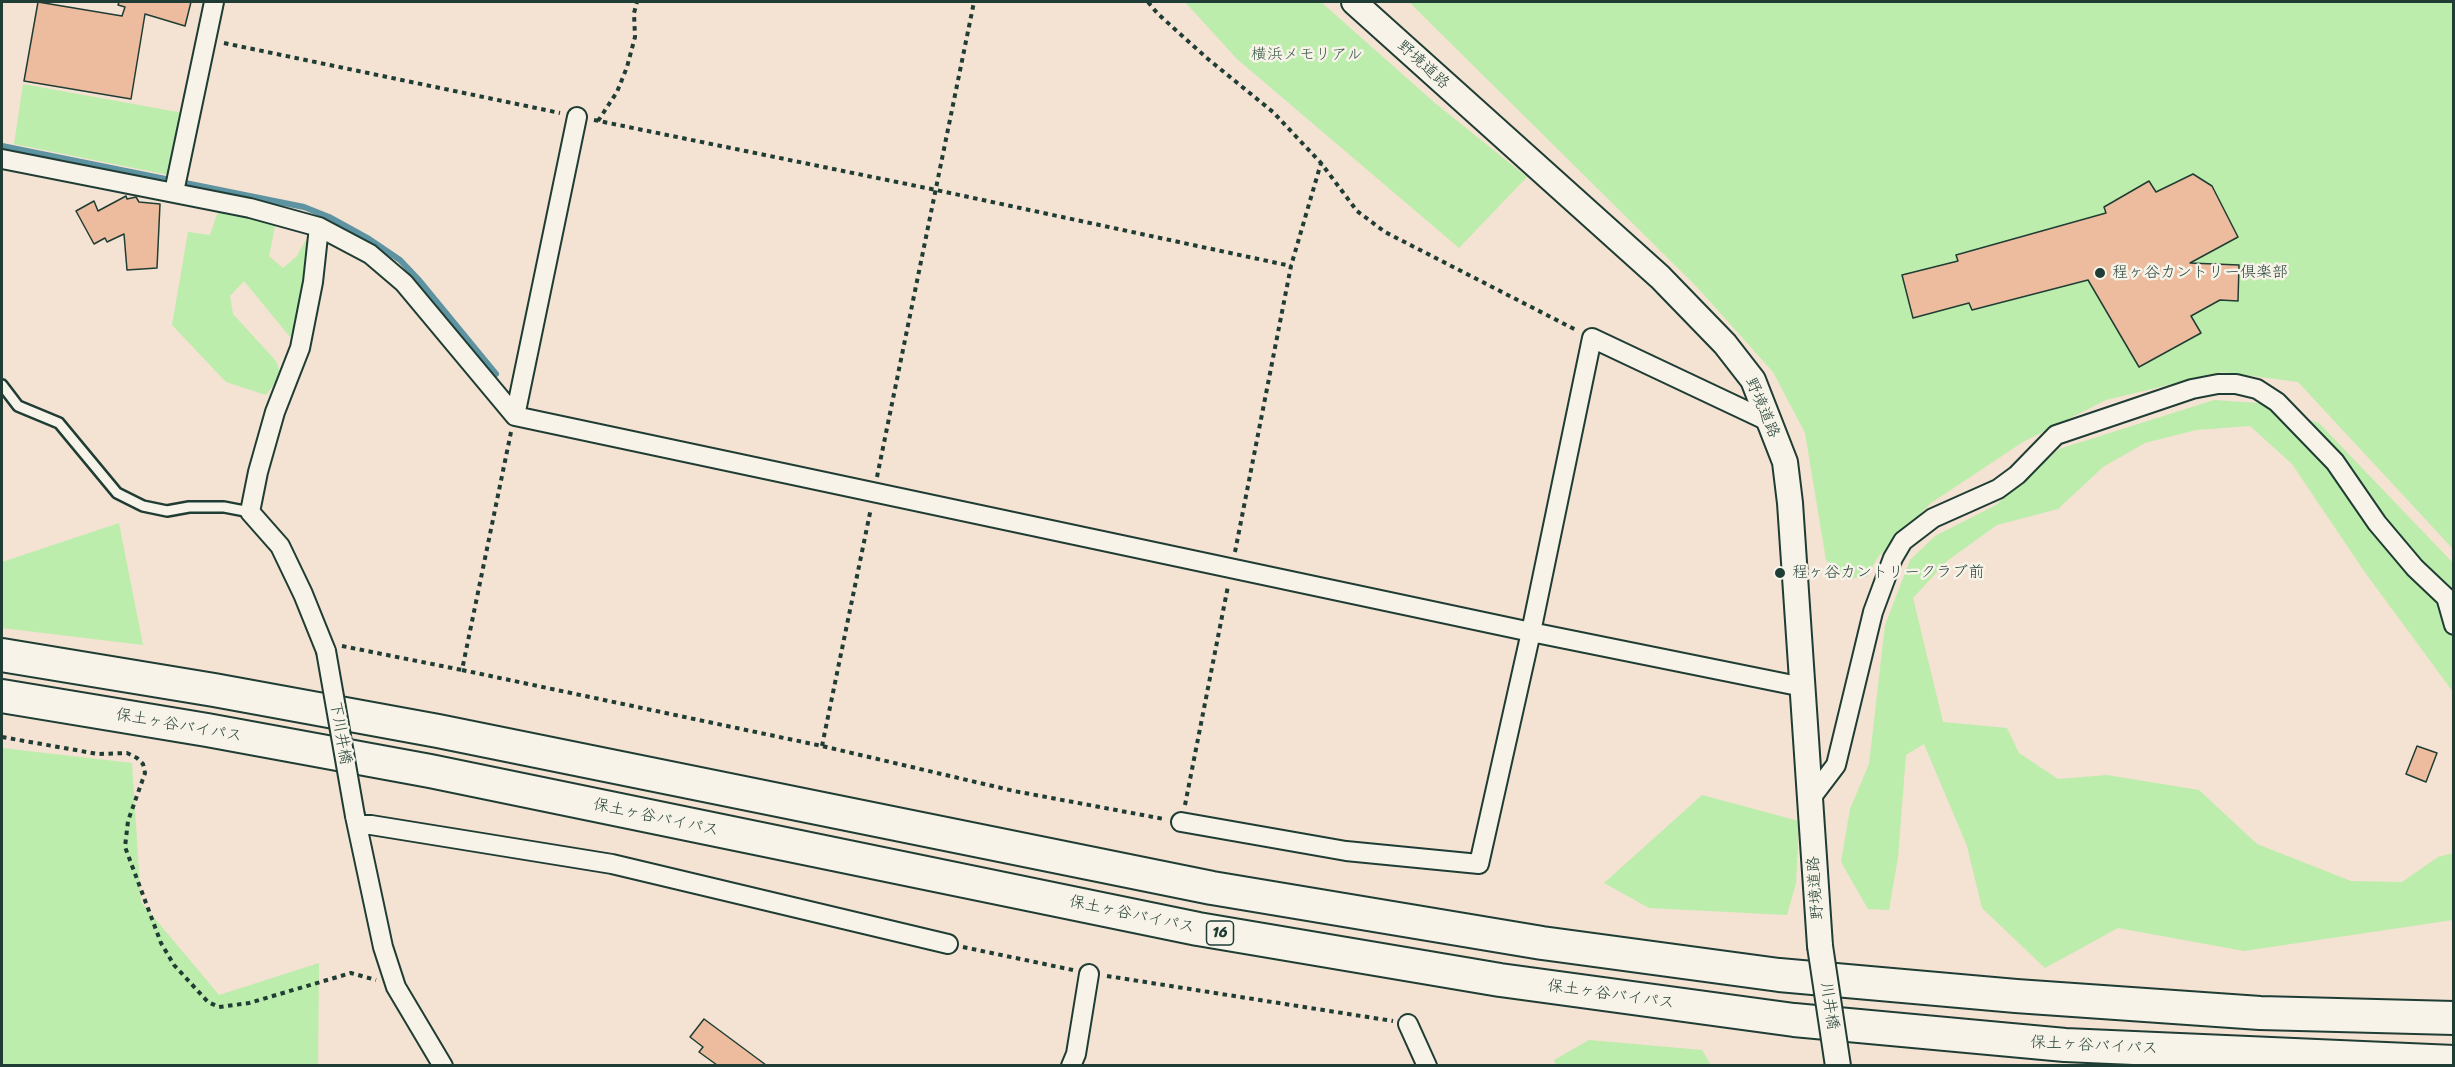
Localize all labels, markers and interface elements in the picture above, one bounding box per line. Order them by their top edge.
street label: 野境道路 [1393,36,1453,94]
park label: 横浜メモリアル [1251,45,1363,65]
place label: 程ヶ谷カントリー倶楽部 [2112,263,2288,283]
marker: 程ヶ谷カントリー倶楽部 [2093,266,2107,280]
street label: 野境道路 [1741,375,1783,441]
place label: 程ヶ谷カントリークラブ前 [1792,563,1984,583]
marker: 程ヶ谷カントリークラブ前 [1773,566,1787,580]
street label: 下川井橋 [325,700,355,766]
street label: 保土ヶ谷バイパス [114,705,244,747]
street label: 保土ヶ谷バイパス [591,795,721,841]
street label: 野境道路 [1804,855,1828,921]
street label: 保土ヶ谷バイパス [1067,892,1197,938]
road number: 16 [1206,921,1234,945]
street label: 保土ヶ谷バイパス [1546,977,1676,1013]
street label: 川井橋 [1816,981,1842,1031]
street label: 保土ヶ谷バイパス [2030,1033,2158,1059]

